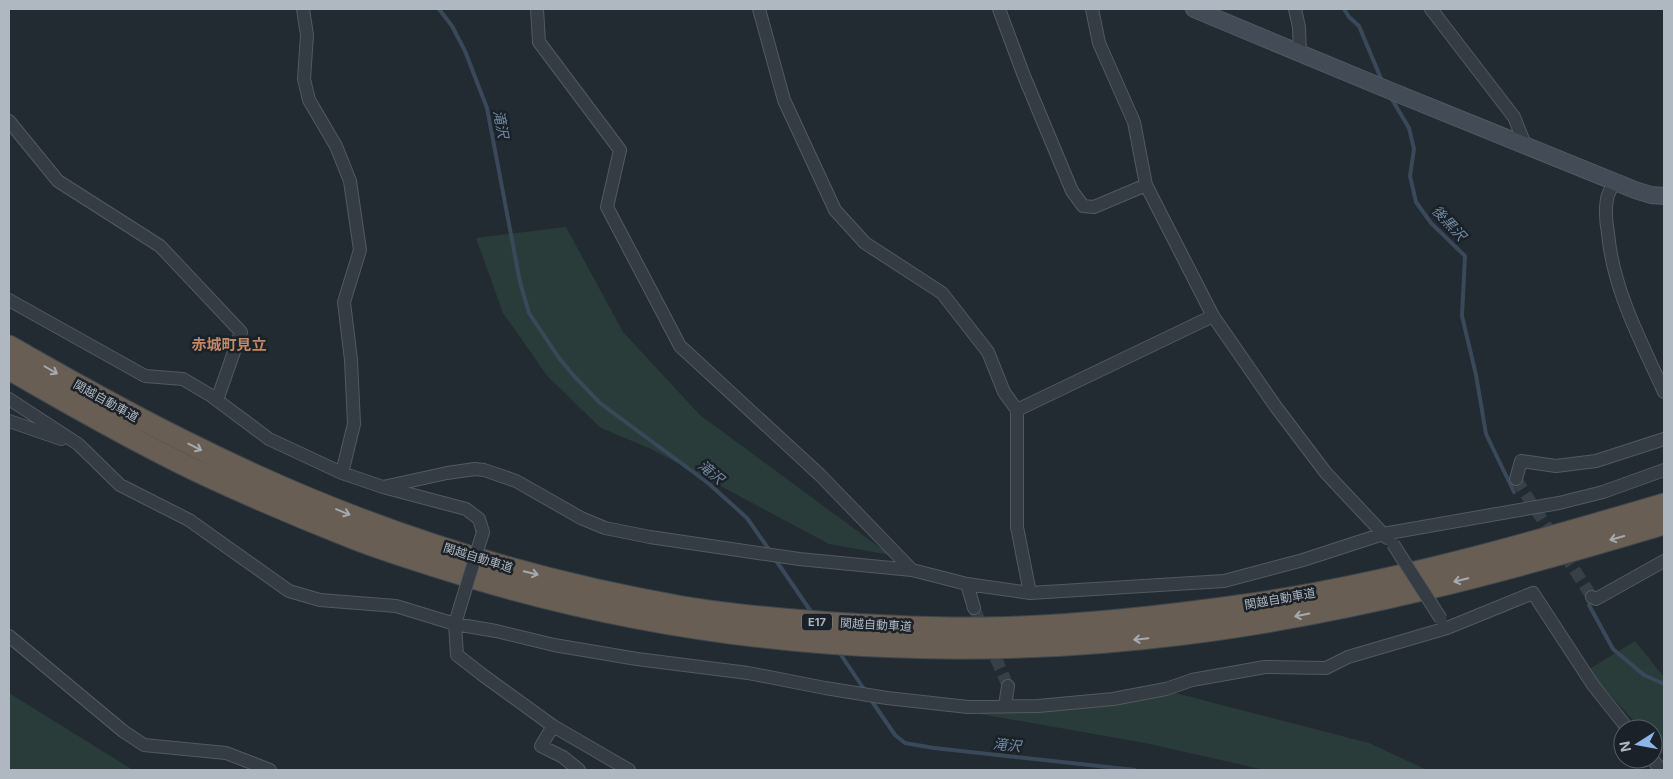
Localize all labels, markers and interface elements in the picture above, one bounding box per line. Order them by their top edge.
water label: 滝沢 [490,109,513,141]
water label: 後黒沢 [1429,202,1471,245]
district label: 赤城町見立 [191,335,267,354]
one-way arrow [44,366,58,376]
street label: 関越自動車道 [71,377,141,425]
one-way arrow [187,442,202,452]
water label: 滝沢 [695,456,729,488]
one-way arrow [335,508,350,517]
one-way arrow [1610,534,1626,543]
street label: 関越自動車道 [442,540,515,575]
one-way arrow [522,569,538,578]
one-way arrow [1453,576,1469,586]
street label: 関越自動車道 [1243,585,1317,612]
one-way arrow [1294,611,1310,620]
road number: E17 [802,614,832,630]
street label: 関越自動車道 [840,615,912,634]
one-way arrow [1134,634,1150,644]
north arrow [1613,719,1663,769]
water label: 滝沢 [992,735,1024,755]
text: N [1615,740,1634,753]

